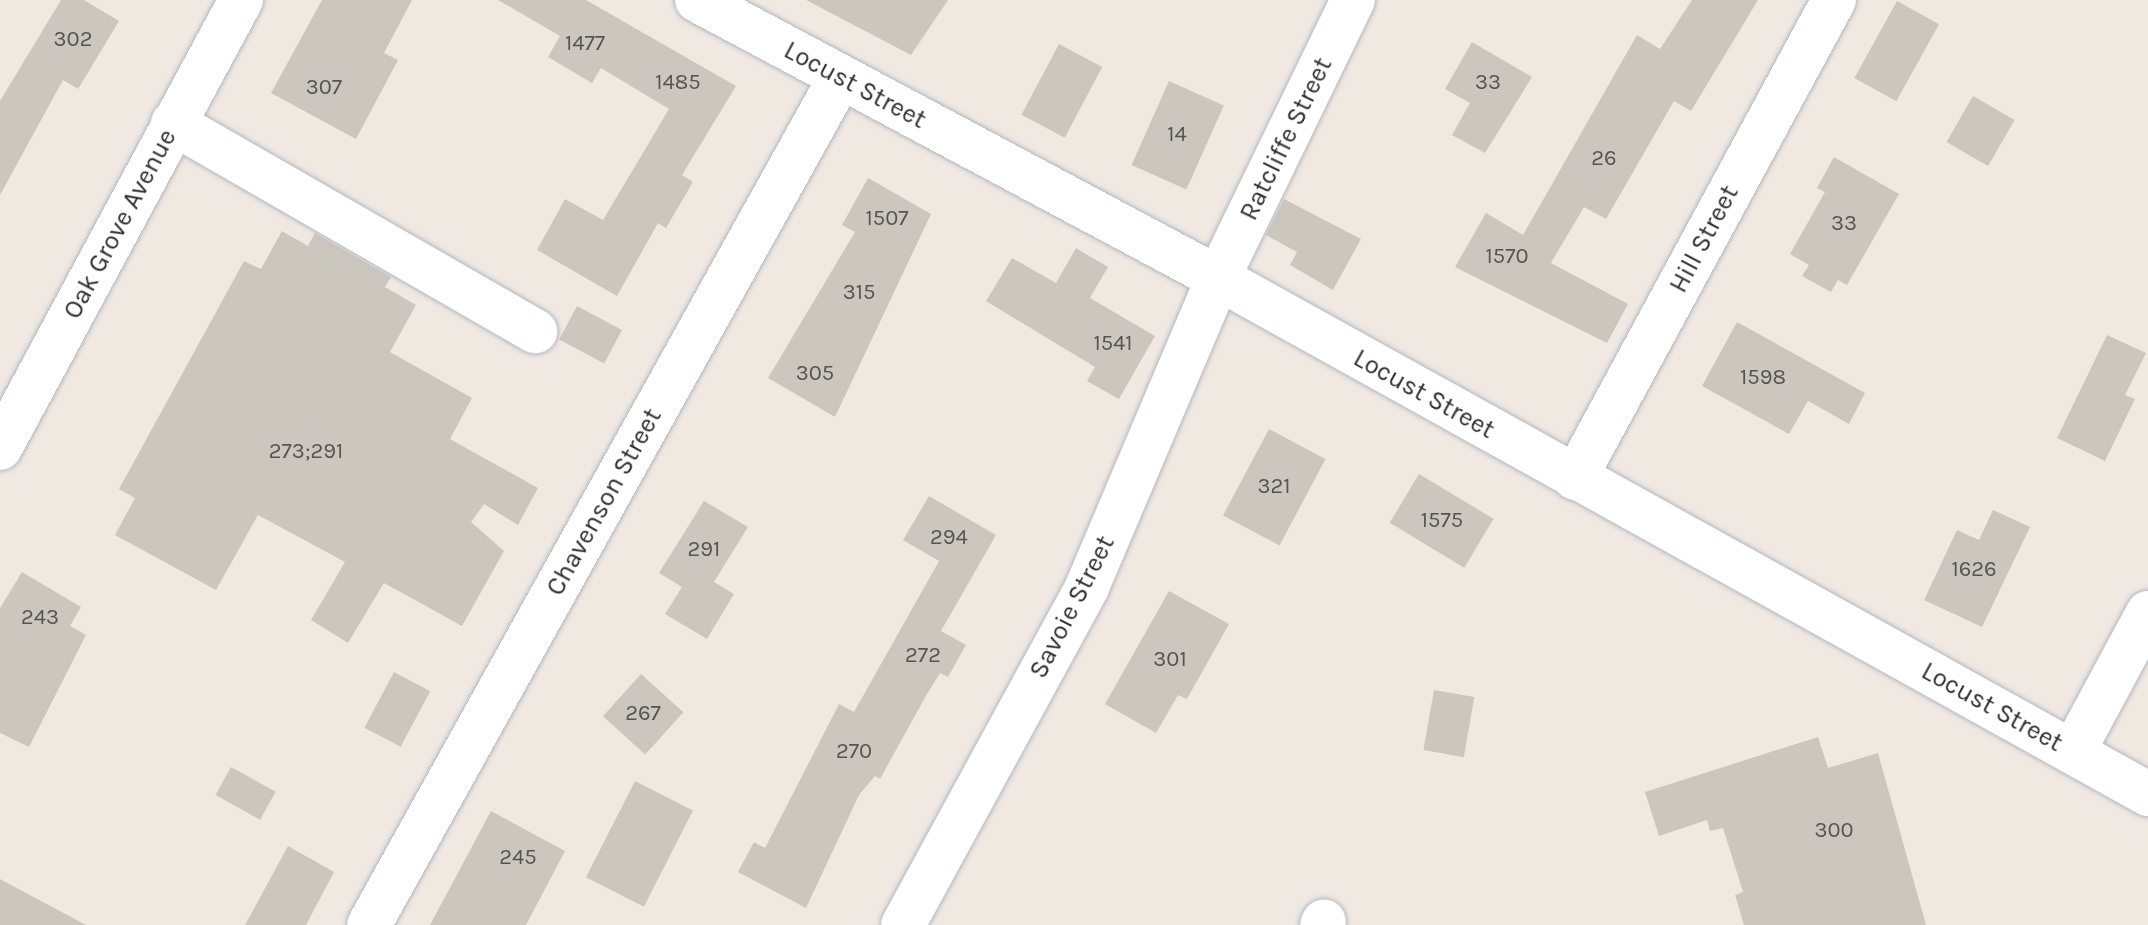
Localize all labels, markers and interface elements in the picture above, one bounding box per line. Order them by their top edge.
house number: 302 [54,27,92,53]
house number: 1477 [565,31,605,57]
street label: Locust Street [779,34,931,136]
street label: Ratcliffe Street [1233,53,1339,225]
house number: 1485 [655,70,701,96]
house number: 33 [1475,70,1501,96]
house number: 307 [306,75,342,101]
house number: 14 [1167,122,1187,148]
street label: Oak Grove Avenue [57,124,183,324]
house number: 26 [1591,146,1617,172]
street label: Hill Street [1663,180,1745,298]
house number: 1507 [865,206,909,232]
house number: 33 [1831,211,1857,237]
house number: 1570 [1485,244,1529,270]
house number: 315 [843,280,875,306]
house number: 1541 [1093,331,1133,357]
street label: Locust Street [1348,342,1500,446]
house number: 305 [796,361,834,387]
house number: 1598 [1740,365,1786,391]
street label: Chavenson Street [540,403,668,601]
house number: 273;291 [269,439,343,465]
house number: 321 [1257,474,1291,500]
house number: 1575 [1421,508,1463,534]
house number: 294 [930,525,968,551]
street label: Savoie Street [1023,530,1121,684]
house number: 291 [688,537,720,563]
house number: 1626 [1951,557,1997,583]
house number: 243 [21,605,59,631]
house number: 272 [905,643,941,669]
house number: 301 [1153,647,1187,673]
street label: Locust Street [1916,655,2068,759]
house number: 267 [625,701,661,727]
house number: 270 [836,739,872,765]
house number: 300 [1814,818,1854,844]
house number: 245 [499,845,537,871]

